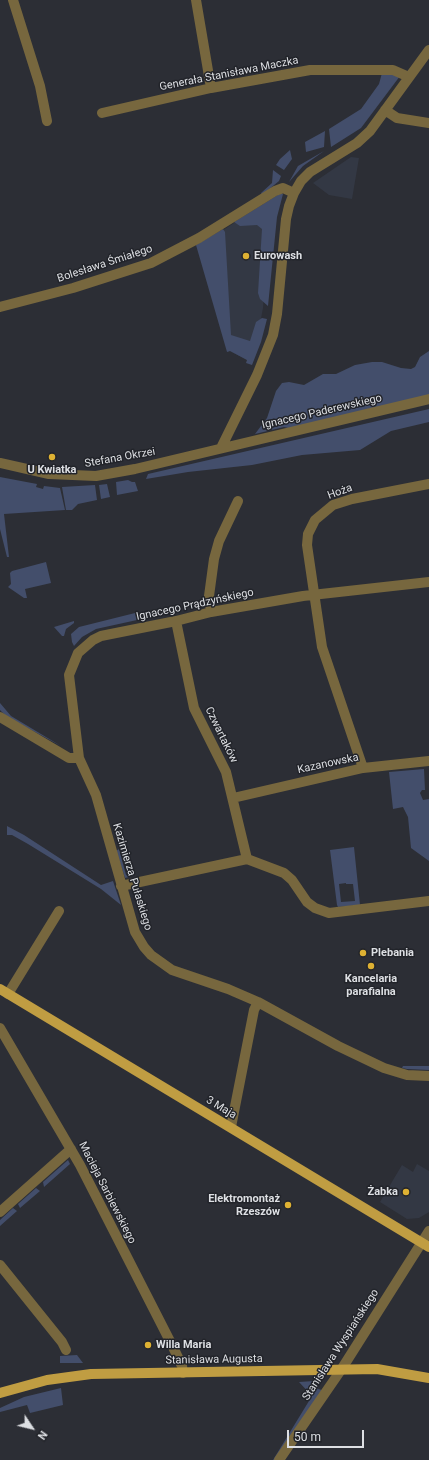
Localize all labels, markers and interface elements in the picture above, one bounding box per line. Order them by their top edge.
street label: Generała Stanisława Maczka [158,54,300,94]
street label: Bolesława Śmiałego [56,242,154,286]
place label: Eurowash [254,249,302,263]
marker: Eurowash [241,251,251,261]
street label: Ignacego Paderewskiego [261,392,383,432]
street label: Stefana Okrzei [84,445,156,471]
marker: U Kwiatka [47,452,57,462]
place label: U Kwiatka [27,463,77,477]
street label: Hoża [326,481,354,503]
street label: Ignacego Prądzyńskiego [135,586,255,624]
street label: Czwartaków [202,705,240,765]
street label: Kazanowska [296,751,360,777]
street label: Kazimierza Pułaskiego [109,822,155,932]
place label: Plebania [371,946,414,960]
marker: Plebania [358,948,368,958]
marker: Kancelaria parafialna [366,961,376,971]
place label: Kancelaria parafialna [345,972,397,998]
street label: 3 Maja [203,1094,239,1122]
street label: Macieja Sarbiewskiego [76,1140,138,1246]
place label: Żabka [367,1185,398,1199]
marker: Żabka [401,1187,411,1197]
place label: Elektromontaż Rzeszów [208,1192,280,1218]
marker: Elektromontaż Rzeszów [283,1200,293,1210]
street label: Stanisława Wyspiańskiego [300,1287,382,1403]
place label: Willa Maria [156,1338,211,1352]
marker: Willa Maria [143,1340,153,1350]
street label: Stanisława Augusta [165,1353,263,1367]
north arrow [12,1408,52,1448]
scale bar [289,1422,366,1448]
text: N [35,1428,50,1442]
text: 50 m [294,1430,321,1444]

